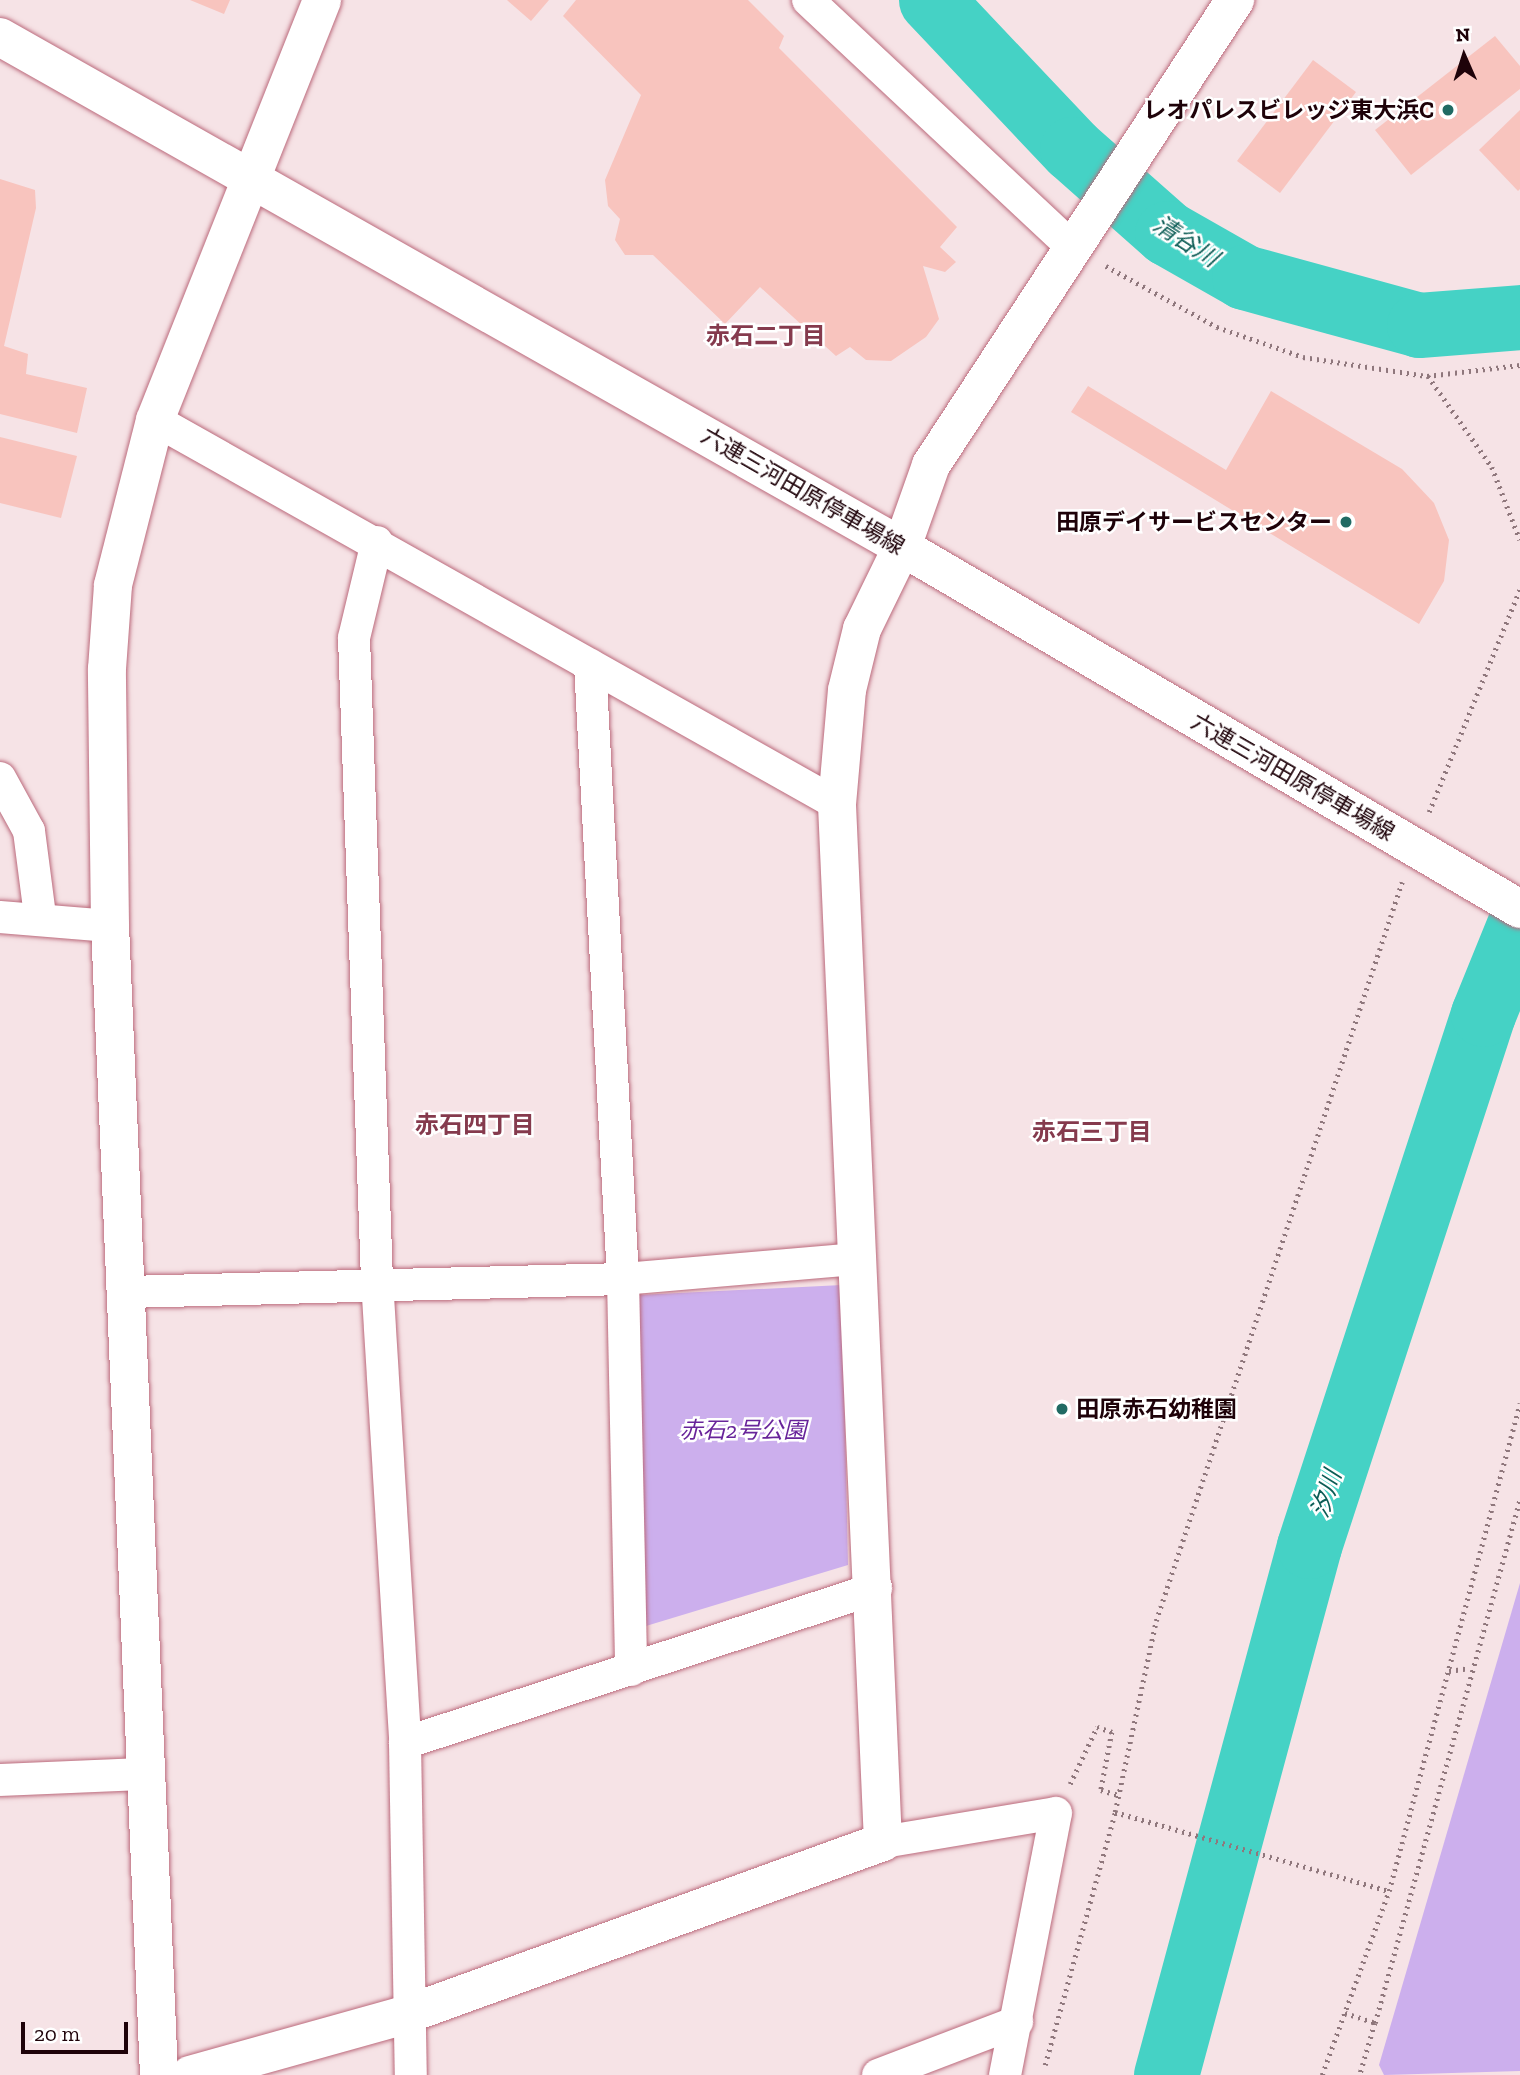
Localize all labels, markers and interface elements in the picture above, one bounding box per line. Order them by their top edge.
north arrow [1429,21,1499,91]
text: N [1455,23,1471,46]
place label: レオパレスビレッジ東大浜C [1143,96,1434,124]
marker: レオパレスビレッジ東大浜C [1440,102,1456,118]
water label: 清谷川 [1148,209,1224,273]
district label: 赤石二丁目 [706,322,826,350]
street label: 六連三河田原停車場線 [697,422,909,560]
place label: 田原デイサービスセンター [1056,508,1332,536]
marker: 田原デイサービスセンター [1338,514,1354,530]
street label: 六連三河田原停車場線 [1187,708,1399,846]
district label: 赤石四丁目 [415,1111,535,1139]
district label: 赤石三丁目 [1032,1118,1152,1146]
place label: 田原赤石幼稚園 [1076,1395,1237,1423]
marker: 田原赤石幼稚園 [1054,1401,1070,1417]
park label: 赤石2号公園 [680,1416,806,1444]
water label: 汐川 [1305,1467,1347,1521]
scale bar [24,2008,131,2052]
text: 20 m [34,2021,80,2046]

